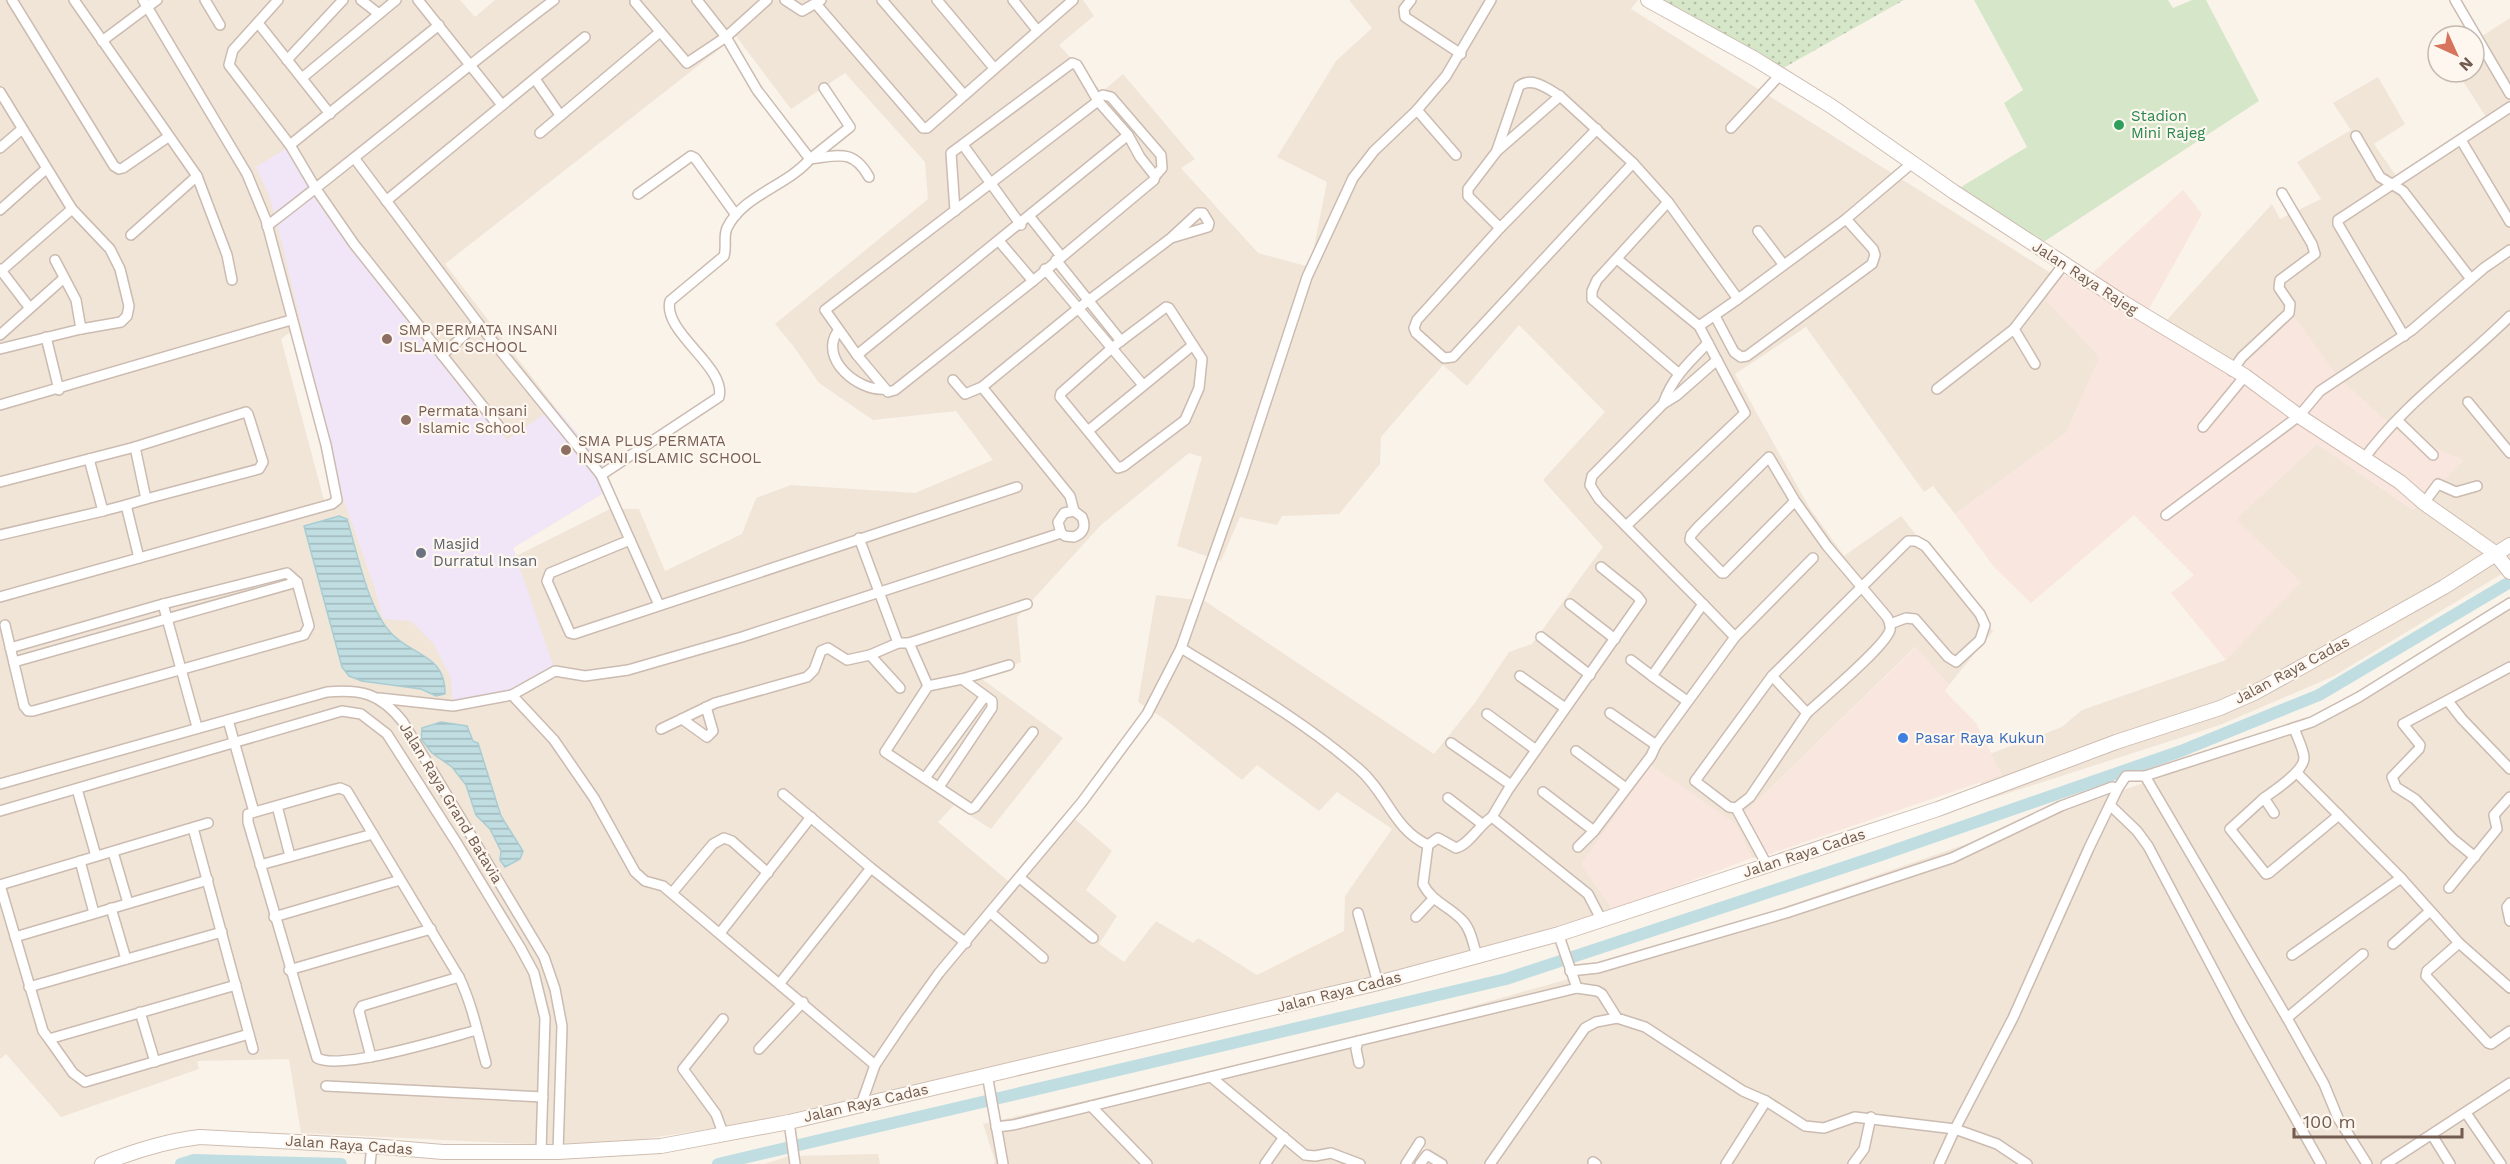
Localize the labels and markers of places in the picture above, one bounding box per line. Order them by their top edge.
place label: Stadion Mini Rajeg [2131,107,2205,142]
marker: Stadion Mini Rajeg [2112,118,2126,132]
place label: SMP PERMATA INSANI ISLAMIC SCHOOL [399,321,558,356]
marker: SMP PERMATA INSANI ISLAMIC SCHOOL [380,332,394,346]
place label: Permata Insani Islamic School [418,402,527,437]
marker: Permata Insani Islamic School [399,413,413,427]
place label: SMA PLUS PERMATA INSANI ISLAMIC SCHOOL [578,432,761,467]
marker: SMA PLUS PERMATA INSANI ISLAMIC SCHOOL [559,443,573,457]
place label: Masjid Durratul Insan [433,535,537,570]
marker: Masjid Durratul Insan [414,546,428,560]
place label: Pasar Raya Kukun [1915,729,2045,747]
marker: Pasar Raya Kukun [1896,731,1910,745]

